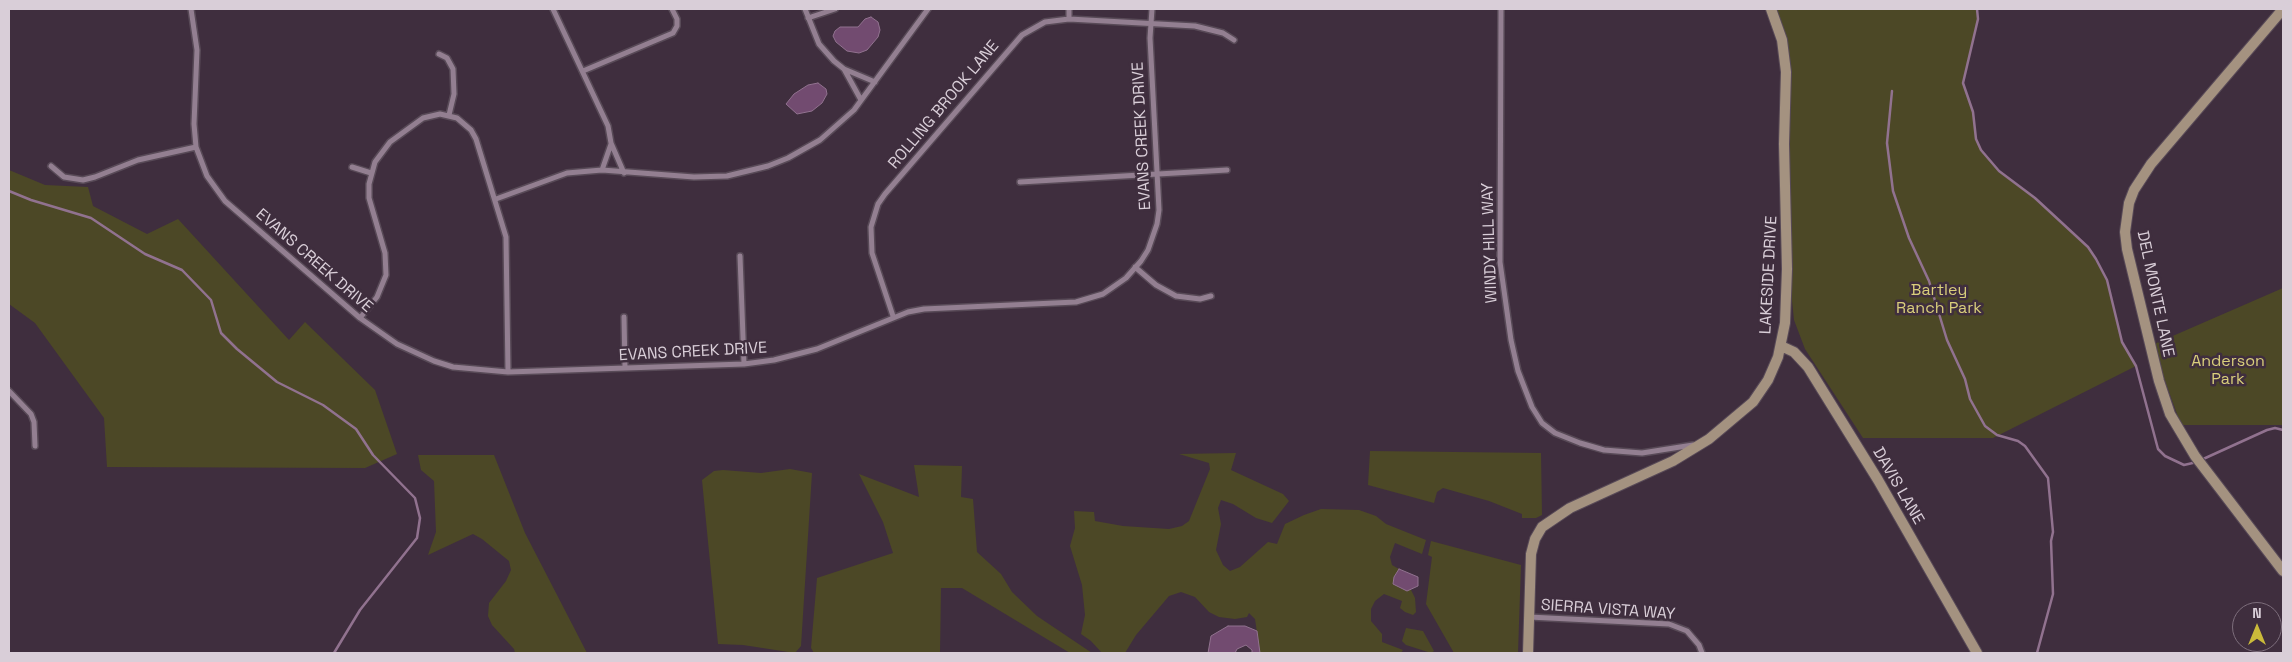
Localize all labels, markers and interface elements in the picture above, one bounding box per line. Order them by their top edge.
street label: ROLLING BROOK LANE [885,37,1003,173]
street label: EVANS CREEK DRIVE [1129,61,1155,211]
street label: WINDY HILL WAY [1478,182,1502,304]
street label: EVANS CREEK DRIVE [252,205,376,317]
street label: LAKESIDE DRIVE [1756,215,1782,335]
street label: DEL MONTE LANE [2132,229,2178,359]
park label: Bartley Ranch Park [1896,281,1982,319]
street label: EVANS CREEK DRIVE [618,339,768,365]
park label: Anderson Park [2191,352,2265,390]
street label: DAVIS LANE [1868,444,1928,528]
street label: SIERRA VISTA WAY [1540,596,1676,624]
north arrow [2232,602,2282,652]
text: N [2252,604,2262,622]

